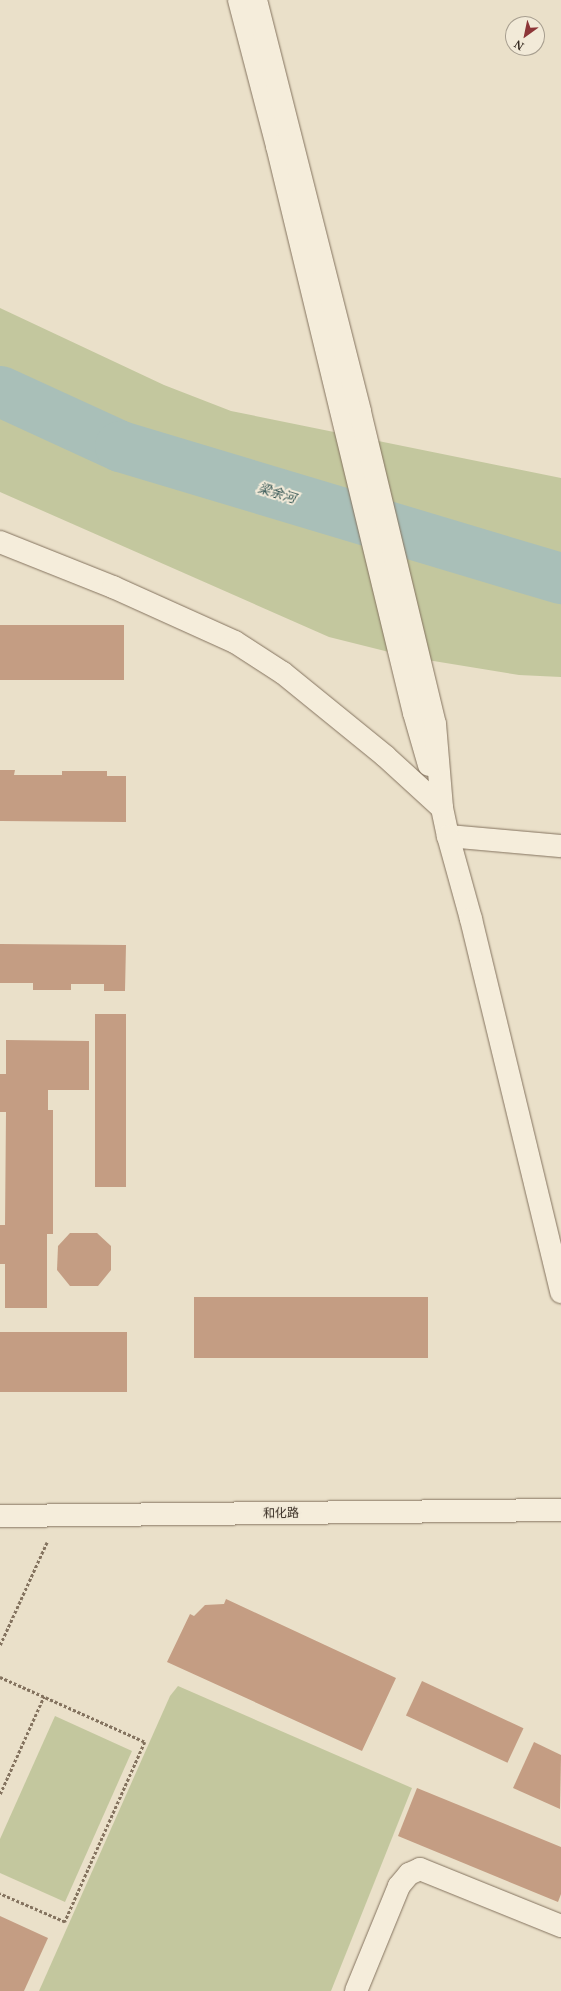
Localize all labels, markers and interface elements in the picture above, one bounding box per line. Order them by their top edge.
north arrow [505,16,545,56]
text: N [511,37,526,54]
water label: 梁余河 [256,480,298,506]
street label: 和化路 [263,1505,299,1521]

